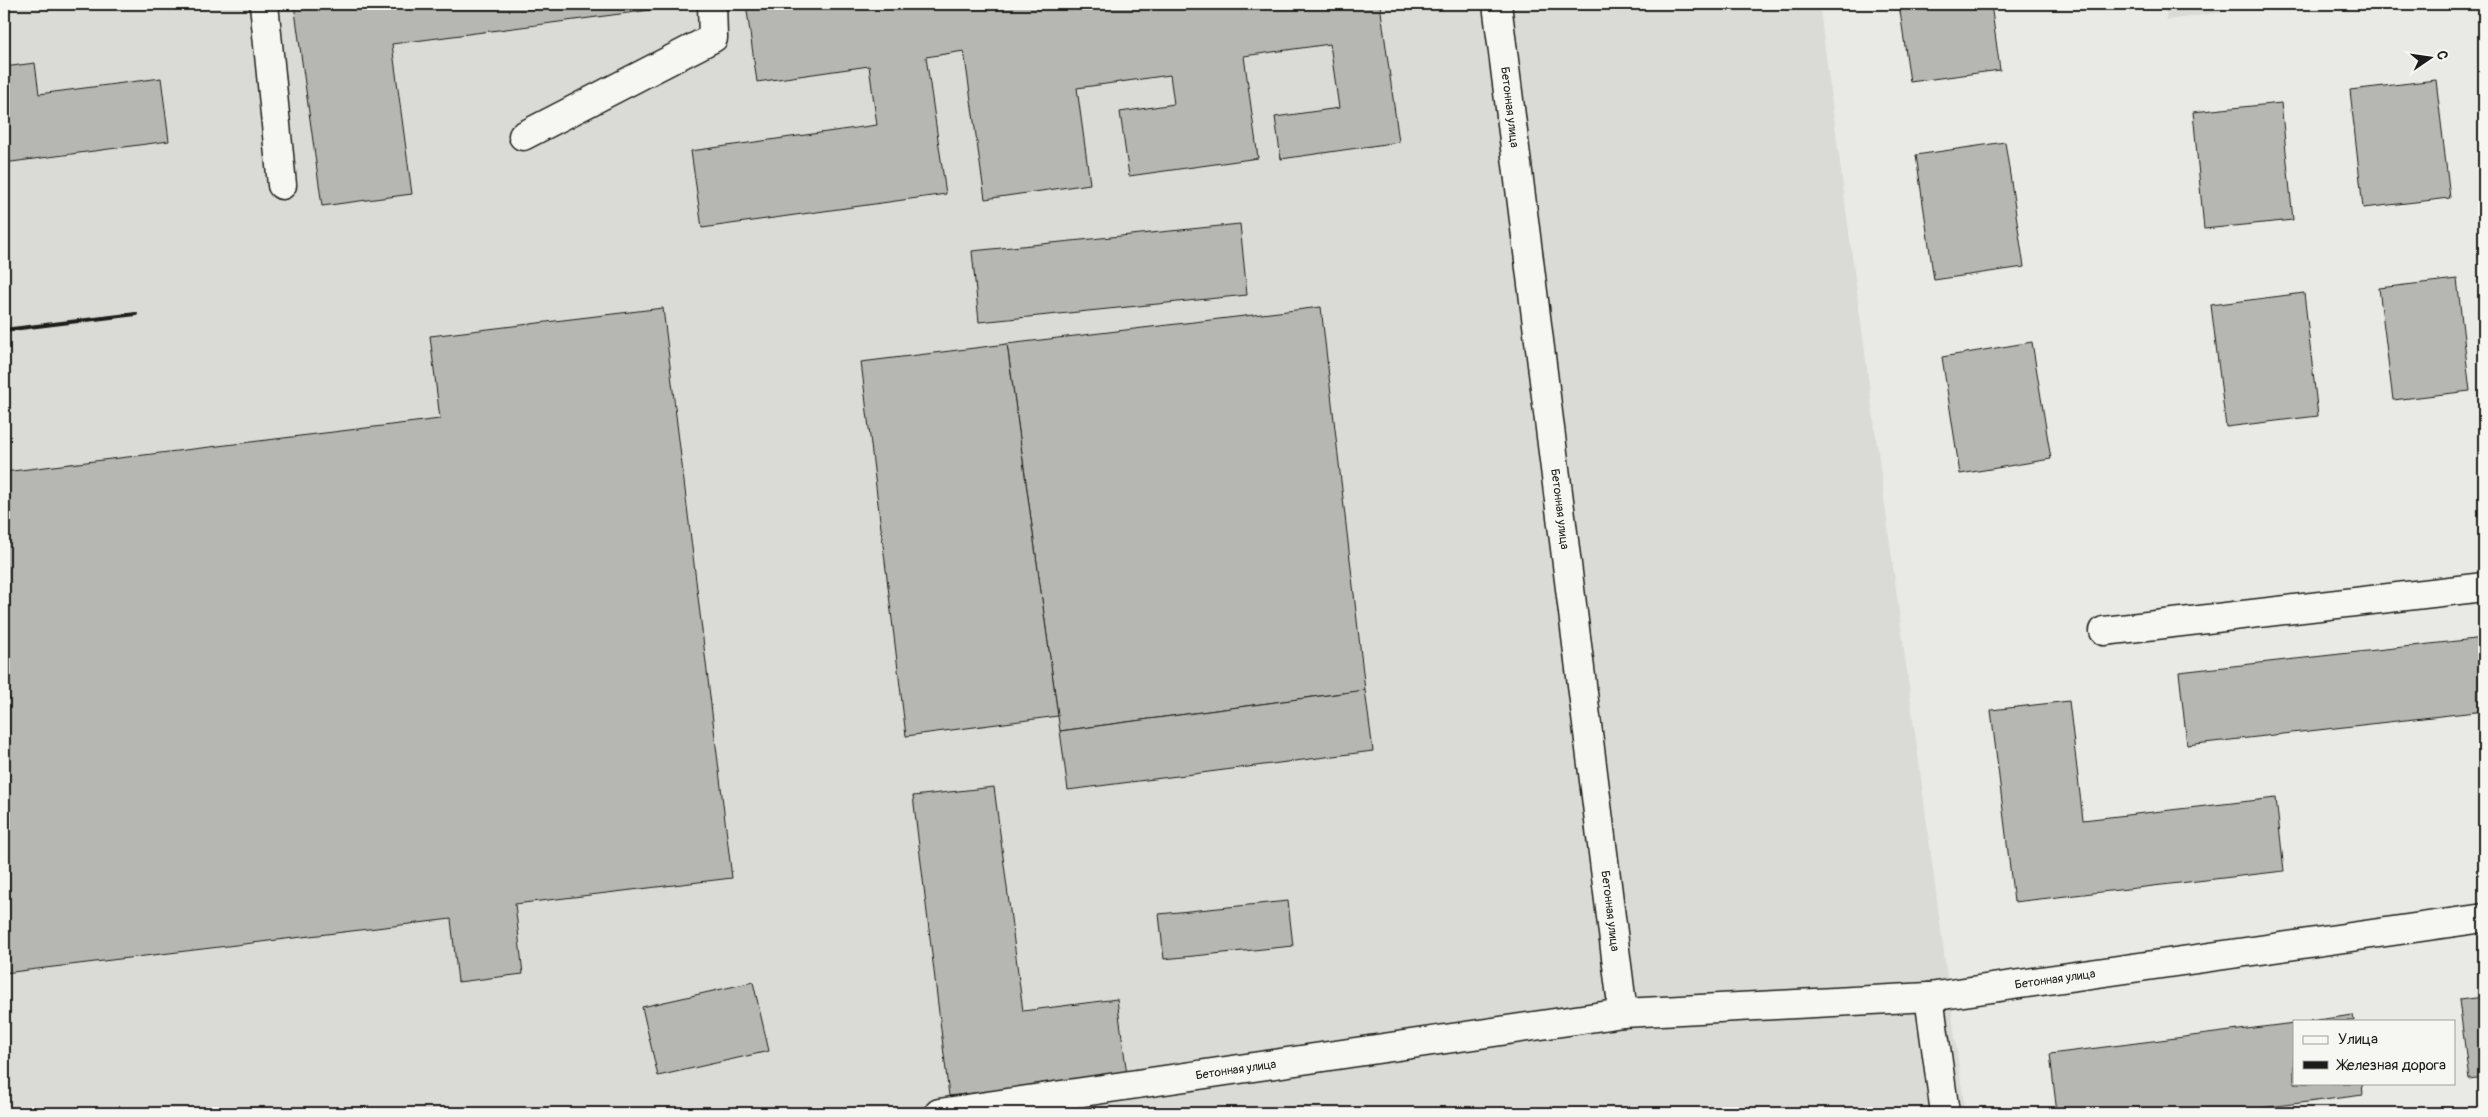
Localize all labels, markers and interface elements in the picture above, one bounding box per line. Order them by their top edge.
north arrow [2406,32,2456,82]
text: С [2433,49,2452,62]
street label: Бетонная улица [1497,66,1522,149]
street label: Бетонная улица [1547,468,1572,551]
street label: Бетонная улица [1597,870,1622,953]
street label: Бетонная улица [2014,966,2097,993]
legend [2293,1020,2456,1084]
text: Улица [2338,1030,2378,1049]
text: Железная дорога [2336,1056,2446,1075]
street label: Бетонная улица [1195,1057,1278,1083]

